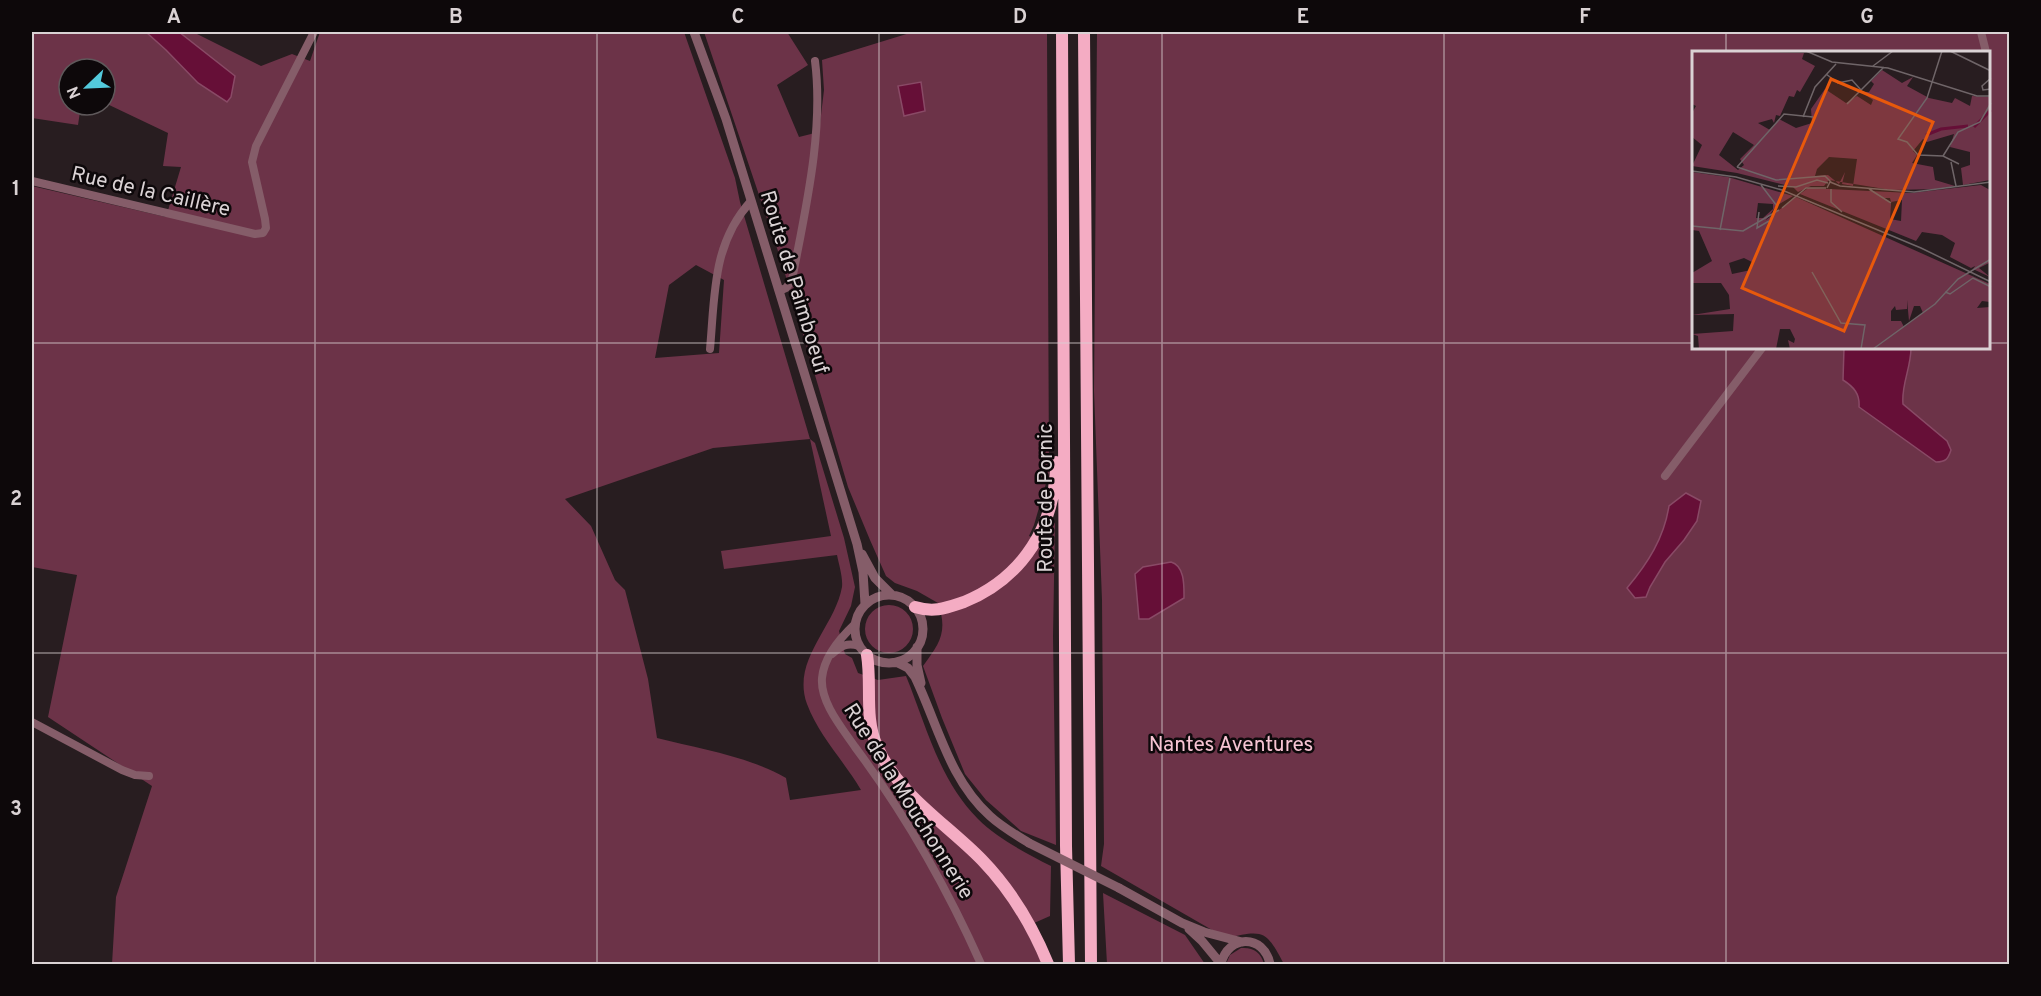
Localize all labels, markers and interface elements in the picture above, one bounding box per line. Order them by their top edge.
text: A [167,5,181,31]
text: B [449,5,463,31]
text: C [732,5,744,31]
text: D [1013,5,1027,31]
text: E [1297,5,1309,31]
text: F [1579,5,1591,31]
text: G [1860,5,1874,31]
inset map [1692,51,1990,350]
north arrow [57,57,117,117]
text: N [64,83,86,101]
street label: Rue de la Caillère [69,161,233,224]
text: 1 [12,177,20,203]
street label: Route de Paimboeuf [753,188,834,377]
street label: Route de Pornic [1033,423,1060,573]
text: 2 [10,487,22,513]
street label: Rue de la Mouchonnerie [836,699,979,905]
park label: Nantes Aventures [1149,732,1313,759]
text: 3 [10,797,22,823]

